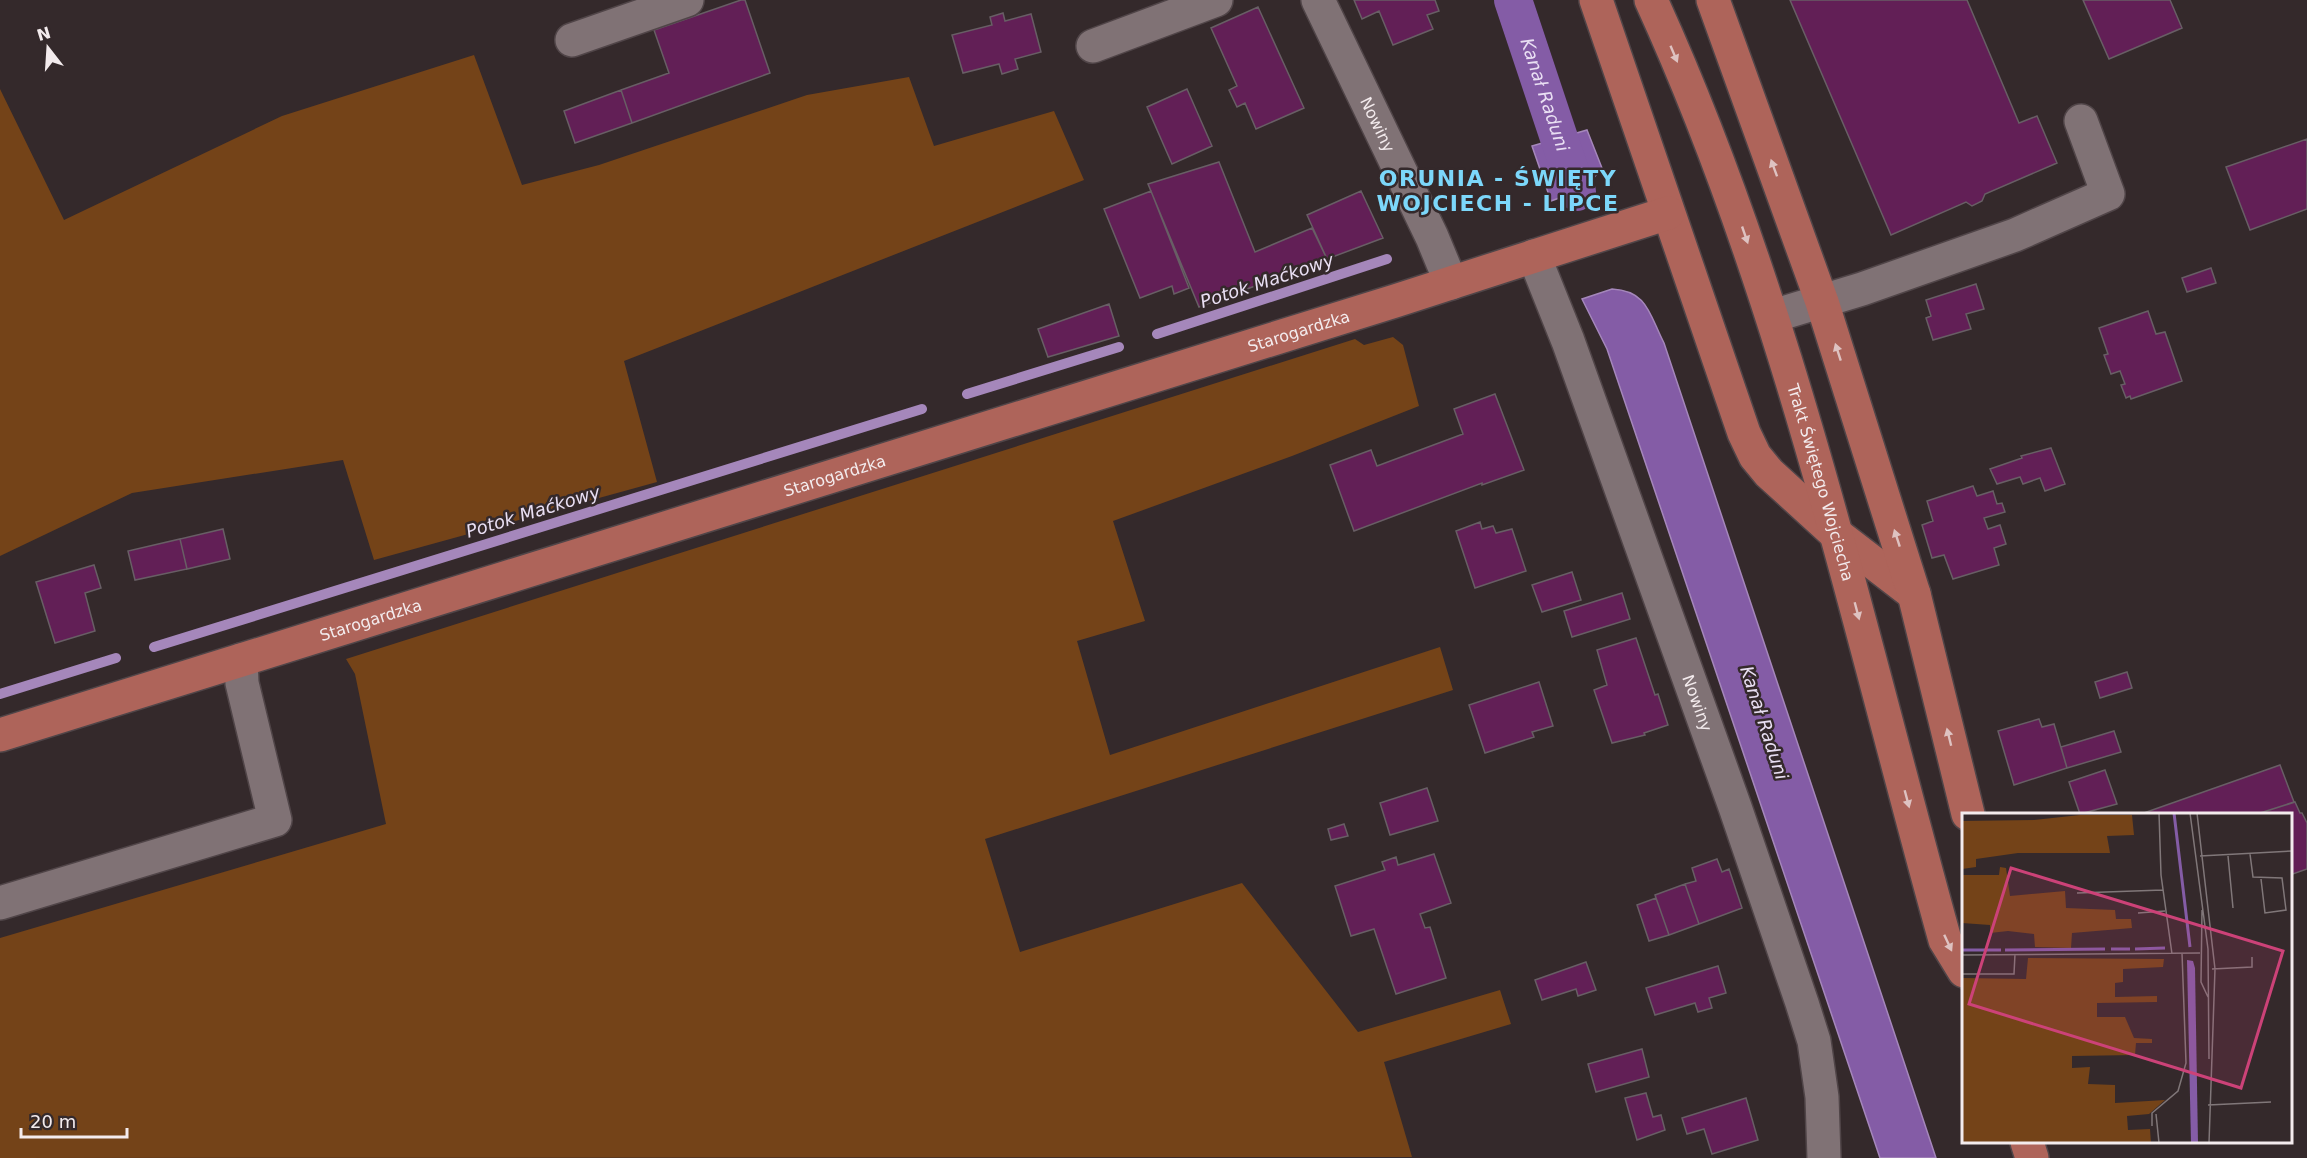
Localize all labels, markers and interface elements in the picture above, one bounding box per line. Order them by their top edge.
north arrow [18,18,78,78]
text: N [35,23,53,45]
water label: Kanał Raduni [1516,35,1574,154]
one-way arrow [1670,45,1679,63]
street label: Nowiny [1356,94,1399,155]
one-way arrow [1768,159,1778,177]
district label: ORUNIA - ŚWIĘTY WOJCIECH - LIPCE [1376,166,1620,216]
one-way arrow [1741,226,1751,244]
water label: Potok Maćkowy [1197,249,1337,312]
street label: Starogardzka [1245,307,1352,356]
one-way arrow [1833,343,1842,361]
street label: Trakt Świętego Wojciecha [1783,381,1858,583]
street label: Starogardzka [781,451,888,501]
water label: Potok Maćkowy [463,481,603,542]
one-way arrow [1891,529,1901,547]
street label: Starogardzka [317,595,424,645]
one-way arrow [1853,602,1862,620]
water label: Kanał Raduni [1736,663,1793,782]
street label: Nowiny [1678,672,1716,734]
one-way arrow [1944,728,1954,746]
one-way arrow [1903,790,1913,808]
inset map [1962,813,2292,1143]
one-way arrow [1943,934,1952,951]
scale bar [21,1101,128,1139]
text: 20 m [30,1111,76,1132]

